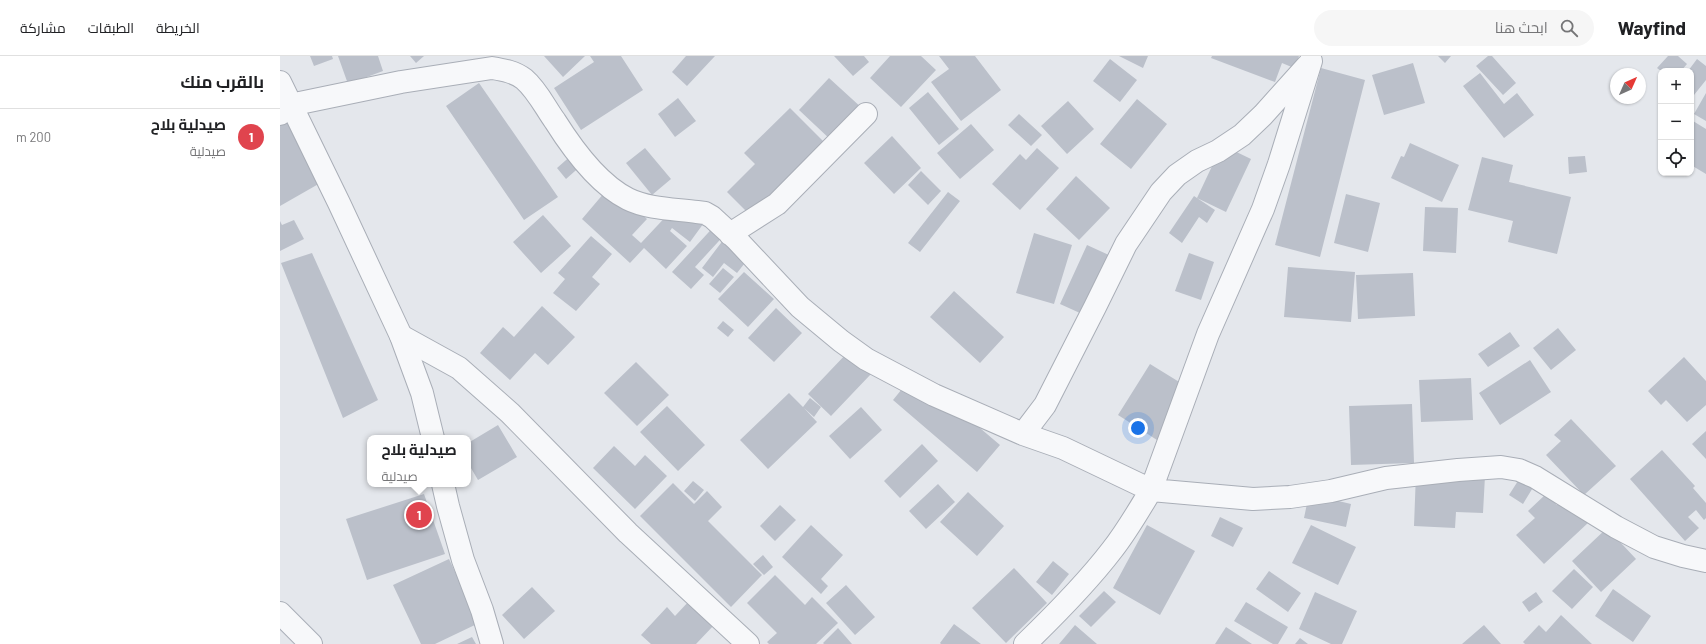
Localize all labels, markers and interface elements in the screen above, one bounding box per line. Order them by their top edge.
search box [1314,10,1594,46]
text: Wayfind [1618,16,1686,39]
icon: search [1558,17,1580,39]
text: ابحث هنا [1495,18,1548,36]
text: مشاركة [20,19,66,36]
text: الطبقات [88,19,134,36]
text: الخريطة [156,19,200,36]
north arrow [1610,68,1646,104]
map controls [1658,68,1694,176]
button: + [1658,68,1694,104]
text: بالقرب منك [180,71,264,91]
button: − [1658,104,1694,140]
text: صيدلية بلاح [151,115,226,133]
text: 200 m [16,129,51,145]
text: 1 [249,129,253,145]
button: locate [1658,140,1694,176]
text: صيدلية [190,143,226,159]
your location [1128,418,1148,438]
popup [367,435,471,487]
text: صيدلية بلاح [381,440,457,458]
text: صيدلية [381,468,418,484]
pin: 1 [406,500,432,530]

